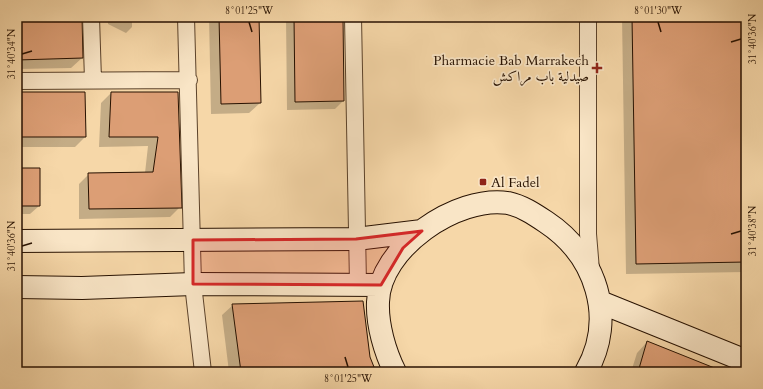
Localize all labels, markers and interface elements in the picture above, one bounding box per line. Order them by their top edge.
text: 8°01'25"W [225,4,274,18]
text: 8°01'30"W [634,4,683,18]
text: 31°40'36"N [746,13,760,64]
text: 31°40'34"N [5,28,19,79]
place label: Pharmacie Bab Marrakech صيدلية باب مراكش [433,51,589,86]
marker: Pharmacie Bab Marrakech صيدلية باب مراكش [592,63,602,73]
place label: Al Fadel [491,173,540,192]
marker: Al Fadel [478,177,488,187]
text: 31°40'38"N [746,205,760,256]
text: 31°40'36"N [5,220,19,271]
text: 8°01'25"W [324,372,373,386]

